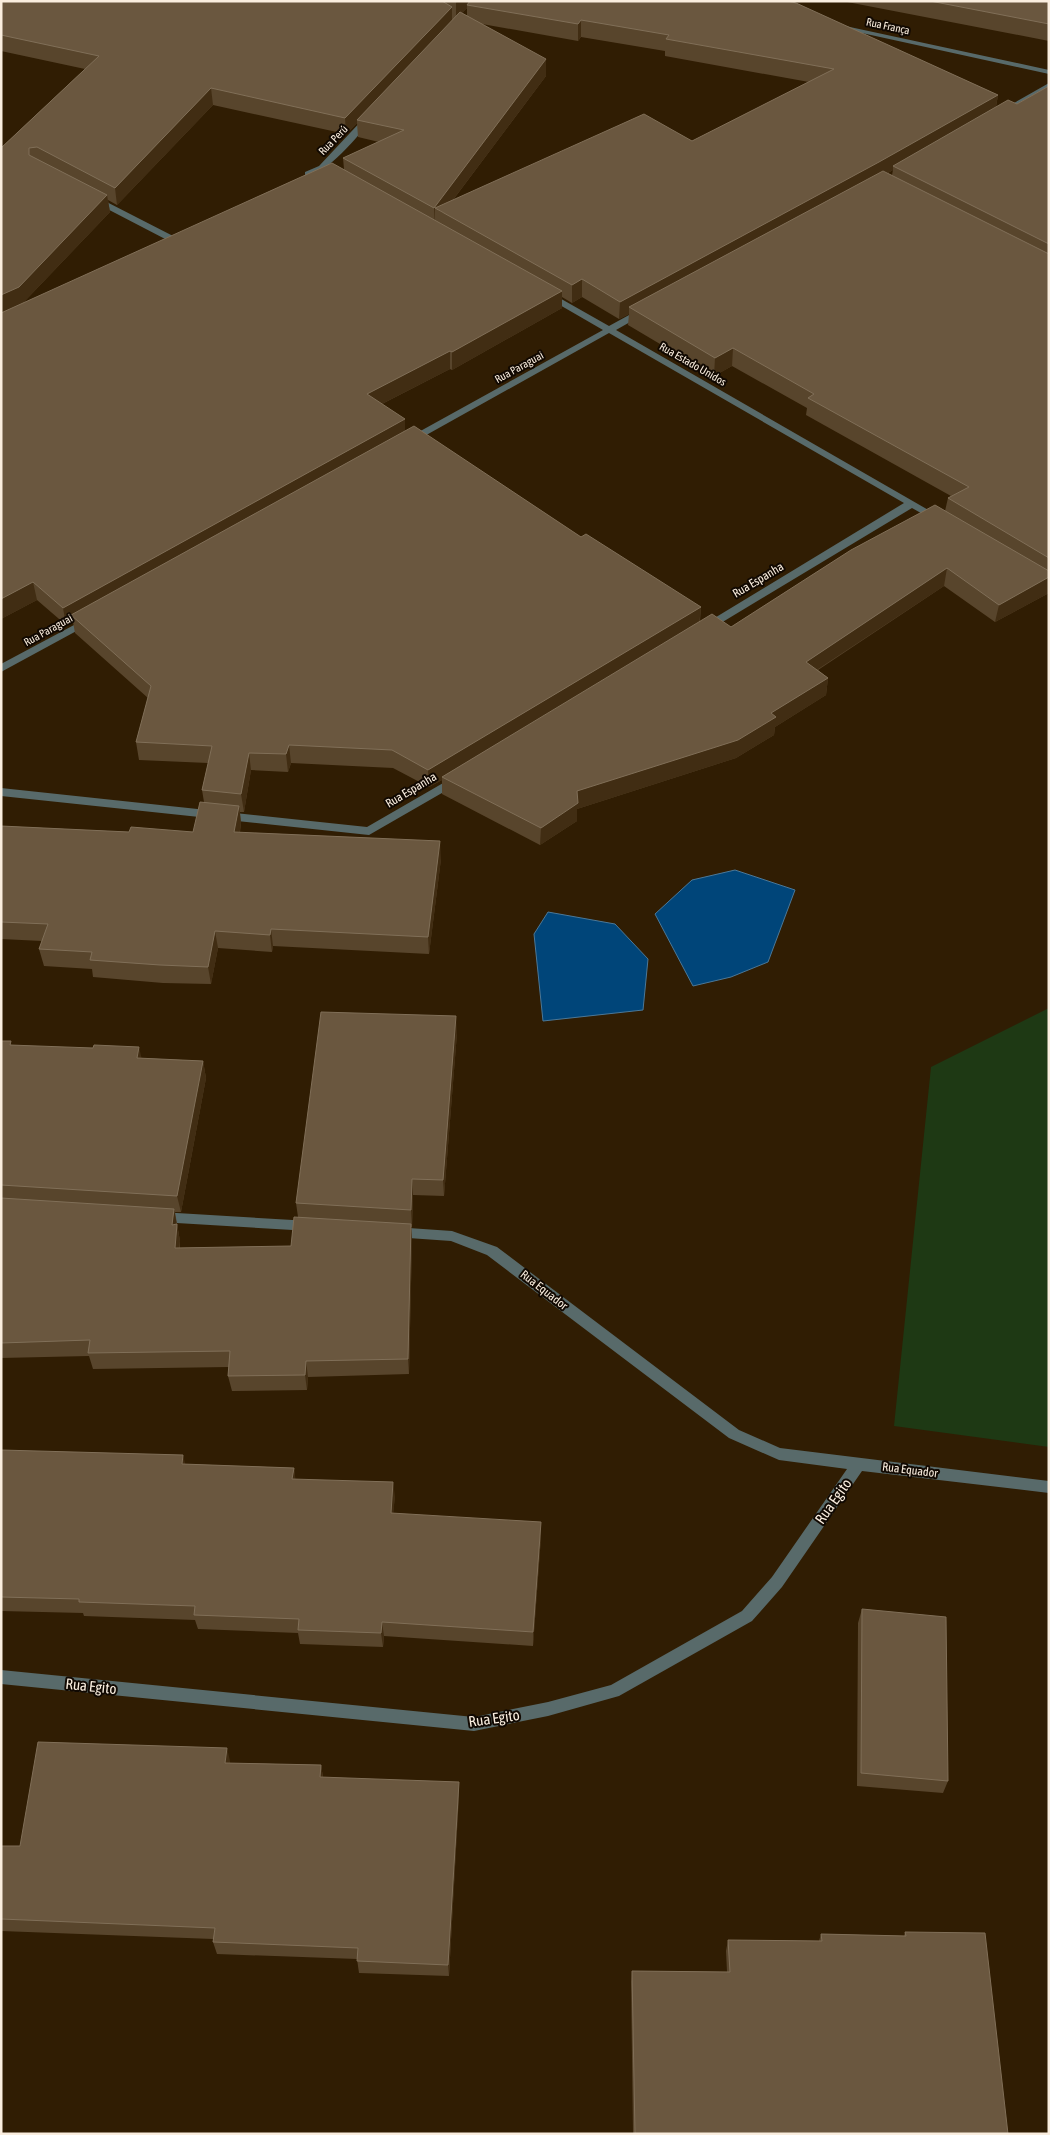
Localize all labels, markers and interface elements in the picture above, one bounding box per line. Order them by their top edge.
street label: Rua França [865,16,911,36]
street label: Rua Perú [316,123,350,157]
street label: Rua Estado Unidos [658,340,728,388]
street label: Rua Paraguai [493,349,545,385]
street label: Rua Espanha [730,559,786,601]
street label: Rua Paraguai [22,612,74,648]
street label: Rua Espanha [383,769,439,811]
street label: Rua Equador [518,1267,571,1313]
street label: Rua Equador [881,1460,939,1480]
street label: Rua Egito [811,1475,855,1527]
street label: Rua Egito [65,1675,117,1697]
street label: Rua Egito [467,1706,521,1730]

